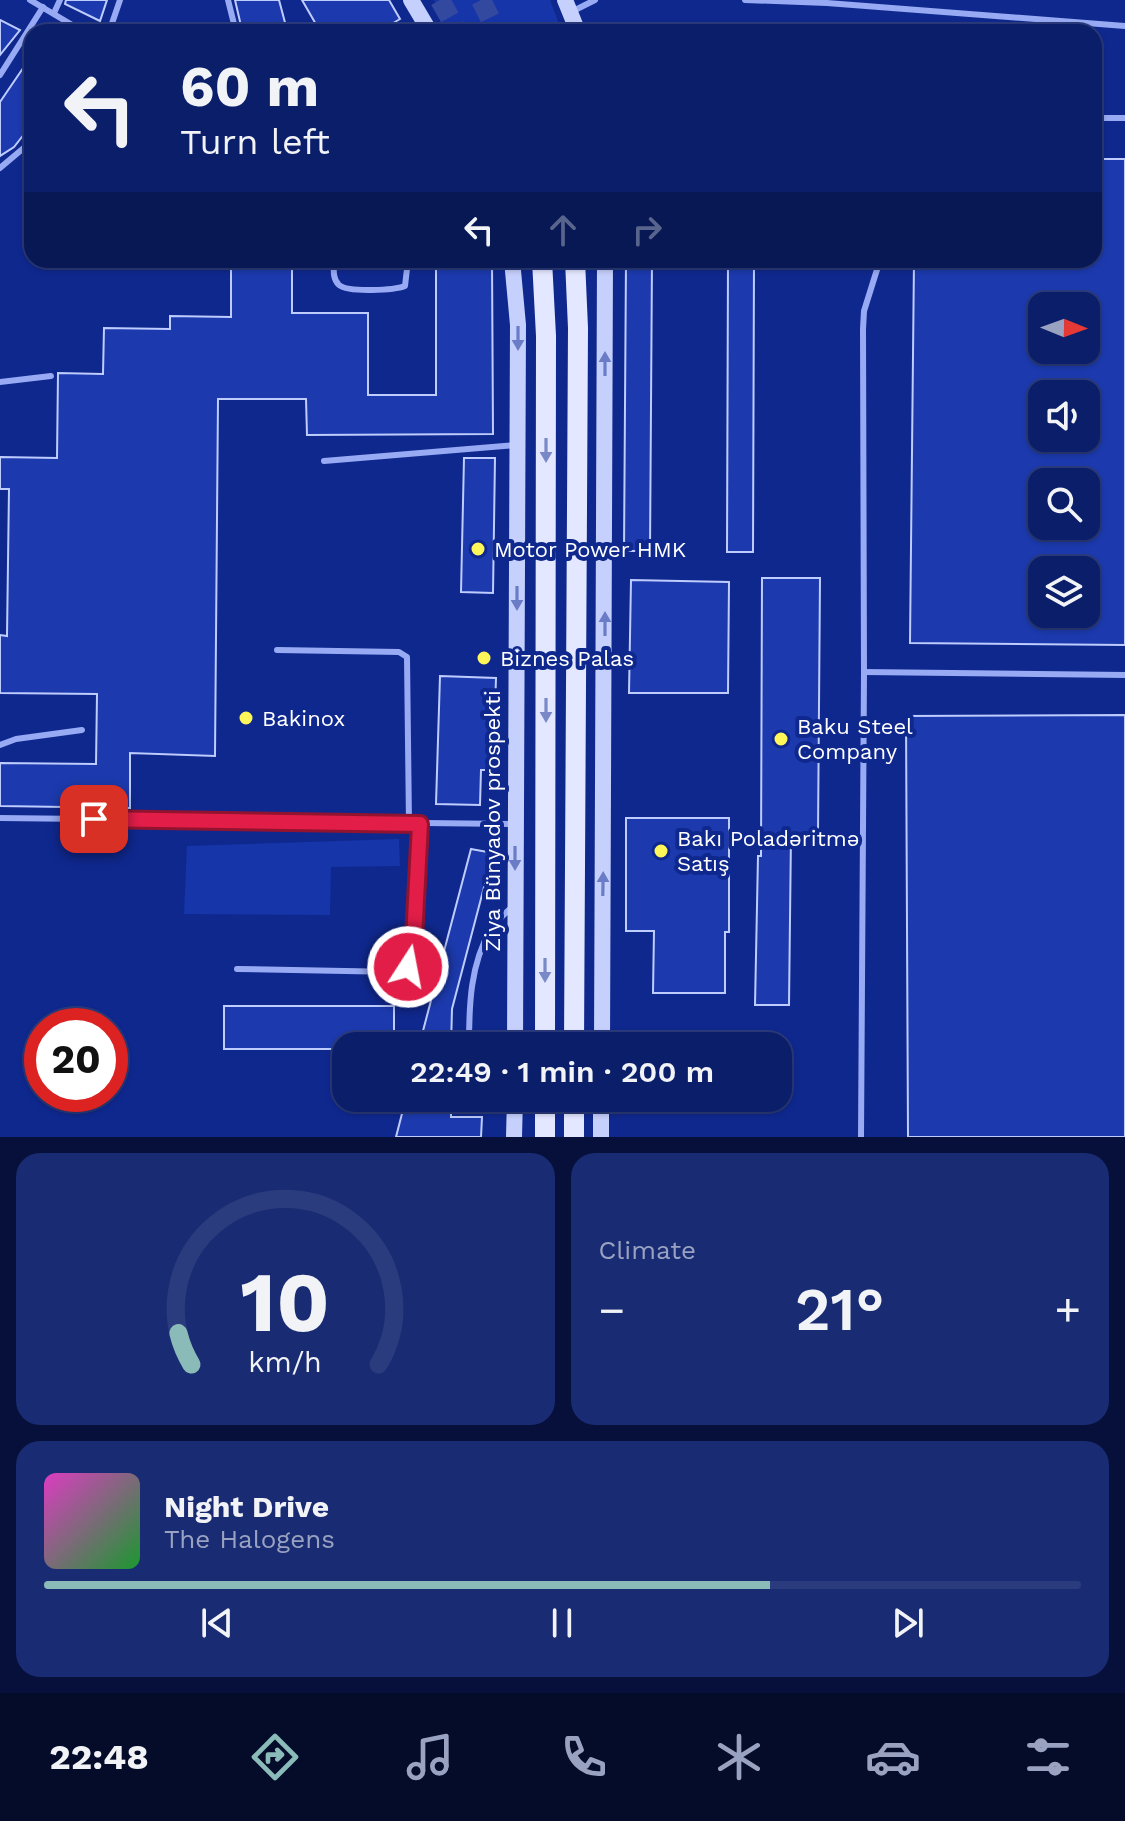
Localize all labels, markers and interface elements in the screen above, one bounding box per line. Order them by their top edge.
text: 60 m [180,54,319,120]
icon: left [48,56,152,160]
text: Turn left [180,121,330,163]
icon: left [457,208,501,252]
icon: ahead [541,208,585,252]
icon: right [625,208,669,252]
north arrow [1028,292,1100,364]
map controls [1028,292,1100,628]
one-way arrow [512,326,524,351]
one-way arrow [599,351,611,376]
button: sound [1028,380,1100,452]
one-way arrow [540,438,552,463]
button: search [1028,468,1100,540]
place label: Motor Power HMK [494,537,686,562]
marker: Motor Power HMK [469,540,487,558]
button: layers [1028,556,1100,628]
one-way arrow [510,586,523,611]
one-way arrow [599,611,611,636]
place label: Biznes Palas [500,646,634,671]
marker: Biznes Palas [475,649,493,667]
street label: Ziya Bünyadov prospekti [480,690,505,952]
one-way arrow [540,698,552,723]
place label: Bakinox [262,706,345,731]
marker: Bakinox [237,709,255,727]
place label: Baku Steel Company [797,714,913,764]
marker: Baku Steel Company [772,730,790,748]
pin [60,785,128,853]
icon: arrive [72,797,116,841]
place label: Bakı Poladəritmə Satış [677,826,859,876]
marker: Bakı Poladəritmə Satış [652,842,670,860]
one-way arrow [509,846,521,871]
one-way arrow [597,871,609,896]
position arrow [366,925,450,1009]
one-way arrow [539,958,551,983]
speed limit sign: 20 [24,1008,128,1112]
text: 22:49 · 1 min · 200 m [410,1054,714,1089]
text: Climate [599,1235,696,1265]
text: 10 [241,1254,330,1351]
text: 21° [795,1274,884,1345]
text: − [599,1284,625,1336]
text: + [1054,1284,1081,1336]
text: km/h [248,1345,322,1379]
text: Night Drive [164,1489,329,1524]
text: The Halogens [164,1524,335,1554]
icon: previous [195,1601,239,1645]
icon: pause [540,1601,584,1645]
icon: next [886,1601,930,1645]
icon: directions [247,1729,303,1785]
icon: music [402,1729,458,1785]
icon: phone [556,1729,612,1785]
icon: climate [711,1729,767,1785]
icon: car [865,1729,921,1785]
icon: filters [1020,1729,1076,1785]
text: 22:48 [49,1736,149,1778]

